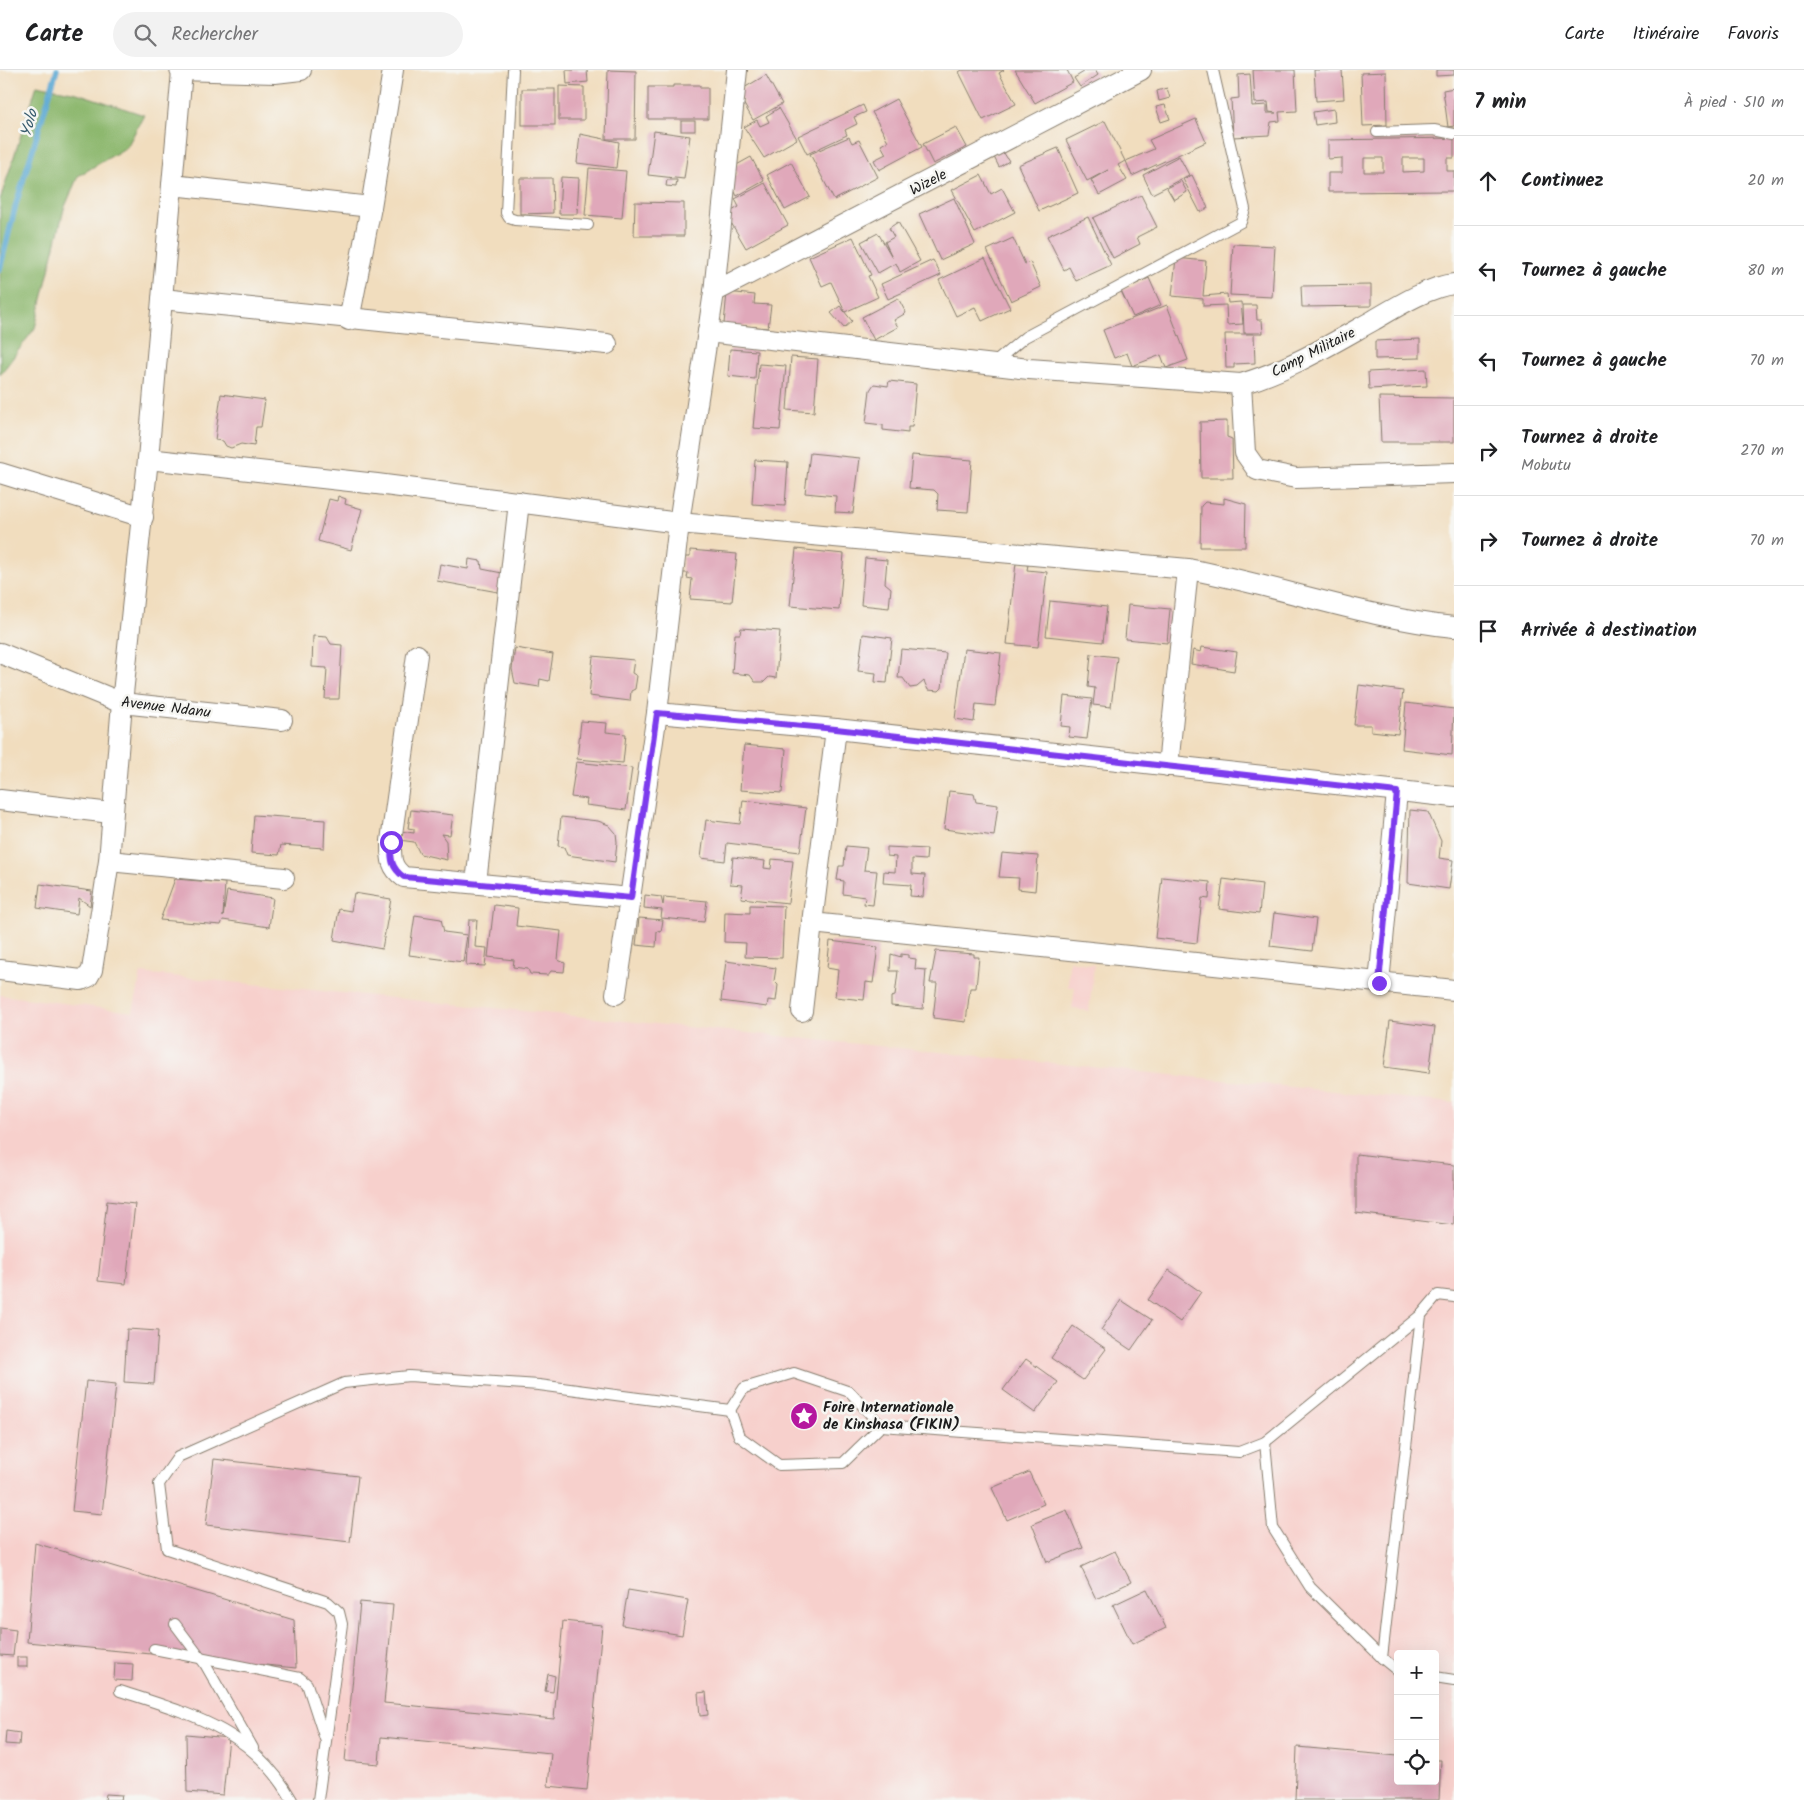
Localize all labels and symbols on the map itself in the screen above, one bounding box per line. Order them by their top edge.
water label: Yolo [14,105,46,140]
street label: Wizele [906,163,952,203]
street label: Camp Militaire [1267,321,1360,384]
street label: Avenue Ndanu [120,691,212,725]
route start [380,831,403,854]
route end [1368,972,1391,995]
place label: Foire Internationale de Kinshasa (FIKIN) [823,1396,960,1437]
place icon: Foire Internationale de Kinshasa (FIKIN) [789,1401,819,1431]

